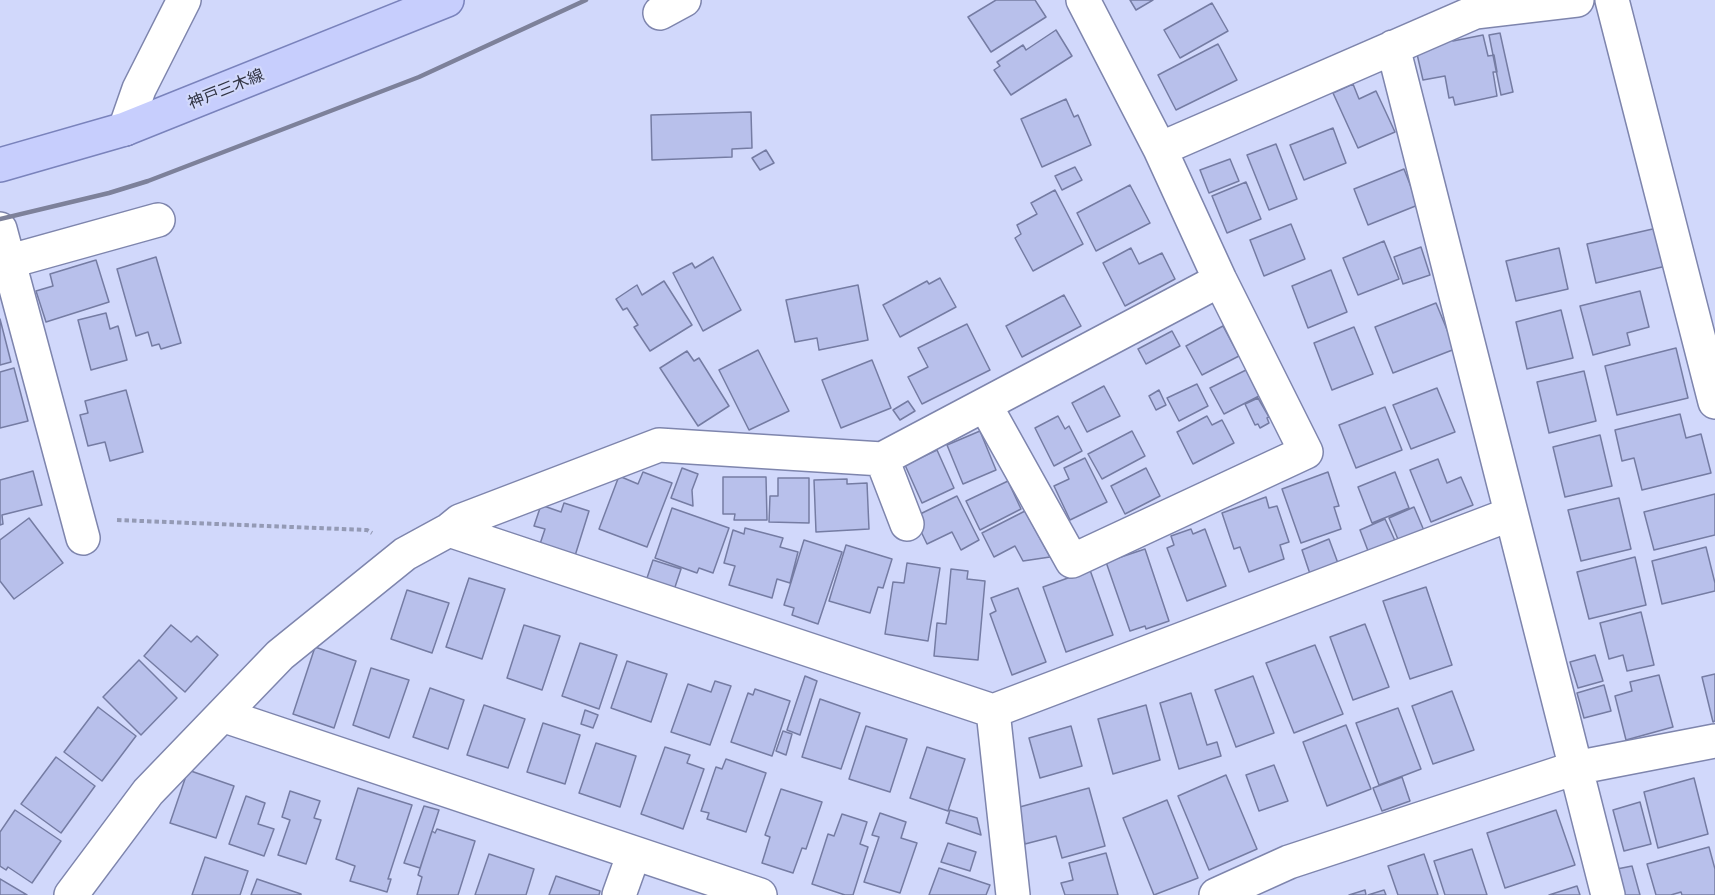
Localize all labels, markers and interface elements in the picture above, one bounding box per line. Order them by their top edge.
street label: 神戸三木線 [185,65,267,113]

